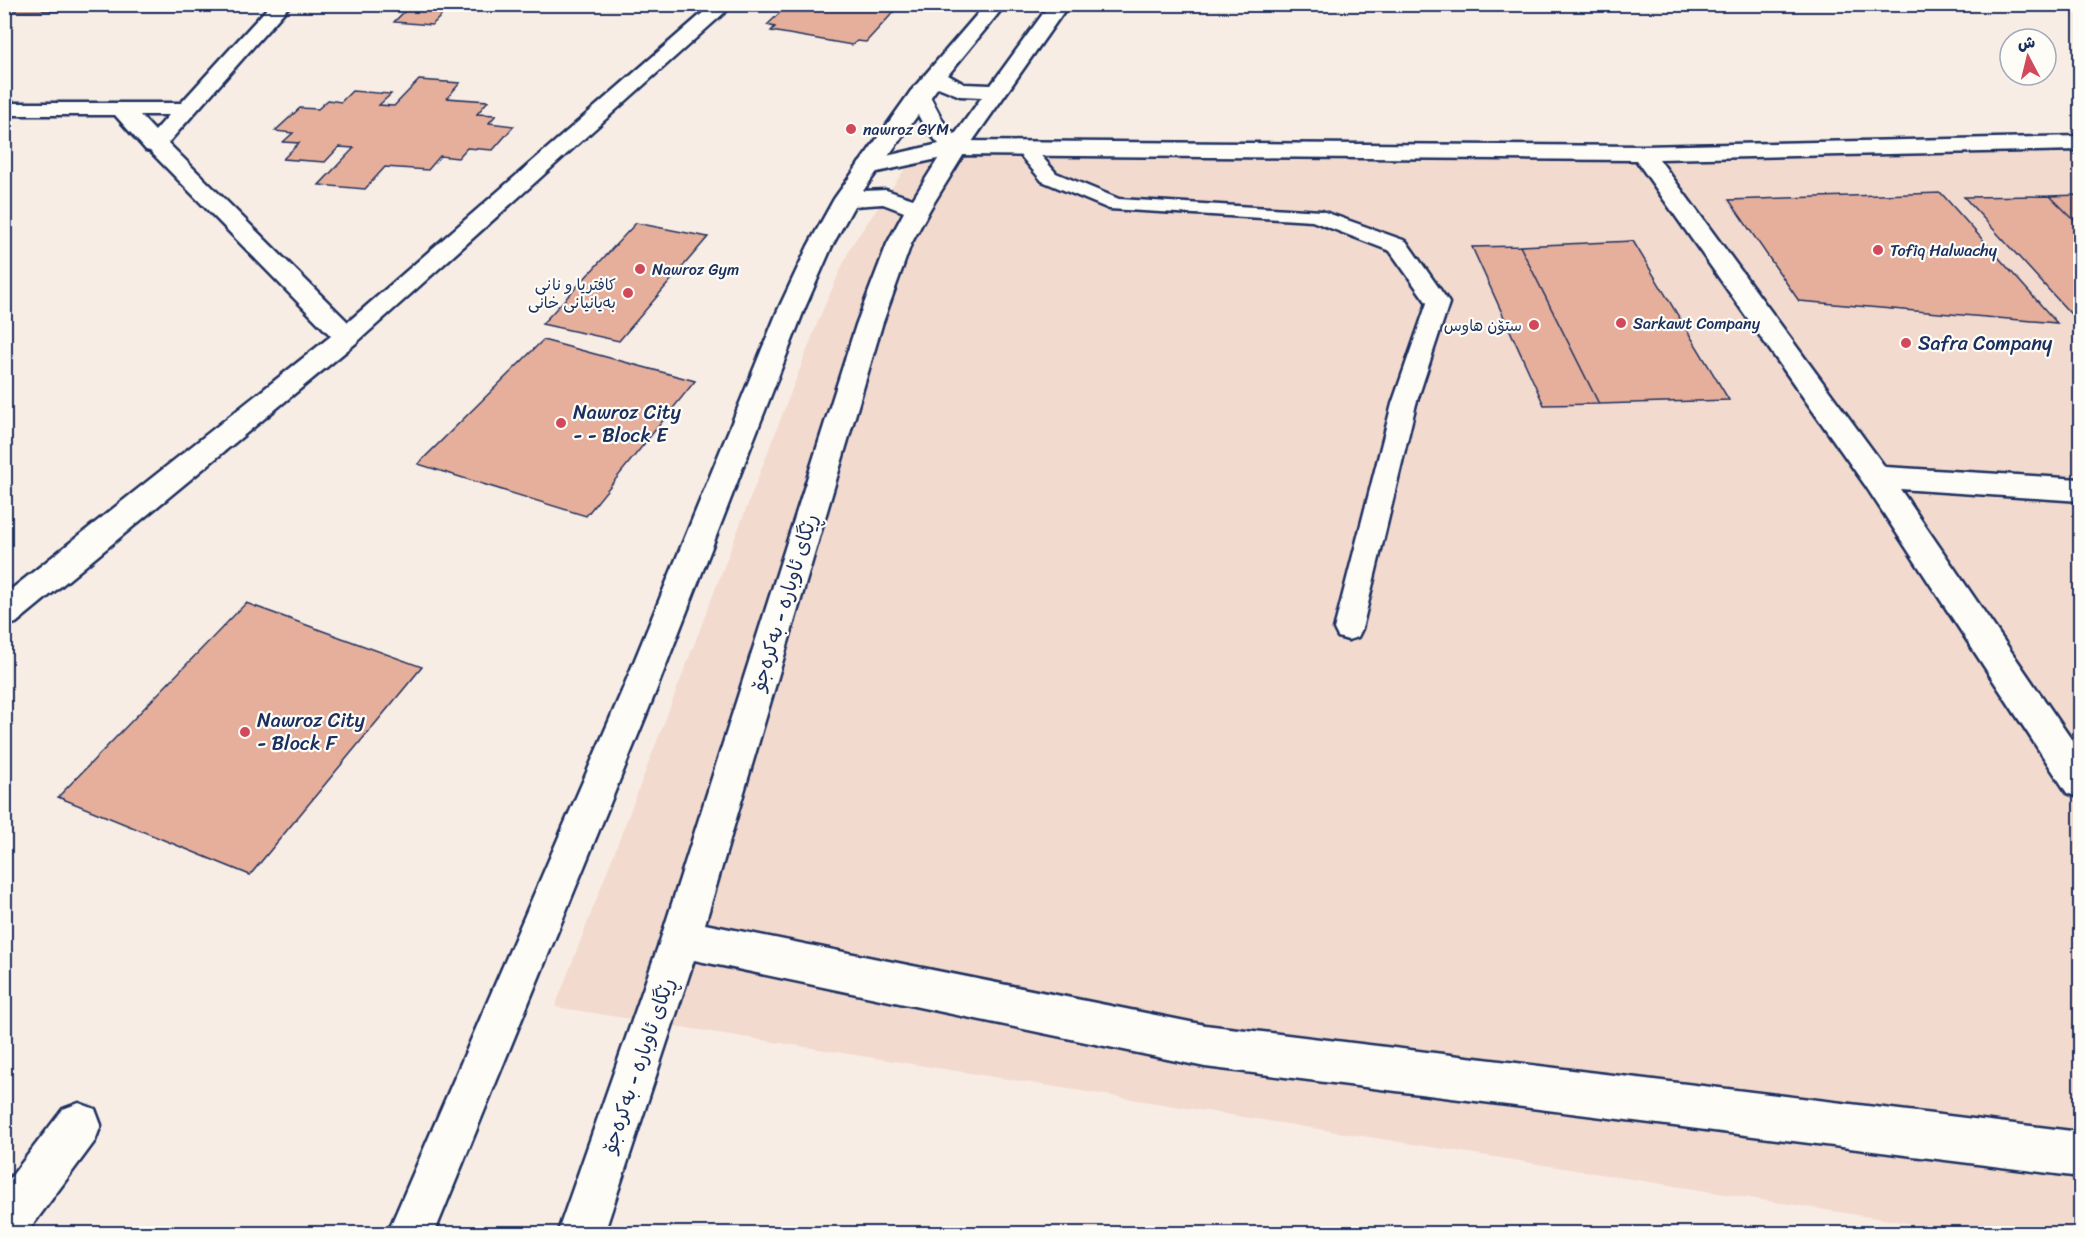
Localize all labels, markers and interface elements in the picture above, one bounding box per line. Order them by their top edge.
north arrow [1998,27,2058,87]
text: ش [2016,27,2037,58]
place label: nawroz GYM [863,115,949,144]
marker: nawroz GYM [844,122,858,136]
place label: Tofiq Halwachy [1890,236,1998,265]
marker: Tofiq Halwachy [1871,243,1885,257]
place label: Nawroz Gym [652,255,739,284]
marker: Nawroz Gym [633,262,647,276]
place label: کافتریا و نانی بەیانیانی خانی [528,270,616,317]
marker: کافتریا و نانی بەیانیانی خانی [621,286,635,300]
place label: Sarkawt Company [1633,309,1761,338]
place label: ستۆن هاوس [1444,311,1522,340]
marker: Sarkawt Company [1614,316,1628,330]
marker: ستۆن هاوس [1527,318,1541,332]
place label: Safra Company [1918,326,2053,361]
marker: Safra Company [1899,336,1913,350]
place label: Nawroz City - - Block E [573,395,682,453]
marker: Nawroz City - - Block E [554,416,568,430]
street label: ڕێگای ئاوبارە - بەکرەجۆ [740,509,828,697]
place label: Nawroz City - Block F [257,703,366,761]
marker: Nawroz City - Block F [238,725,252,739]
street label: ڕێگای ئاوبارە - بەکرەجۆ [591,973,685,1160]

